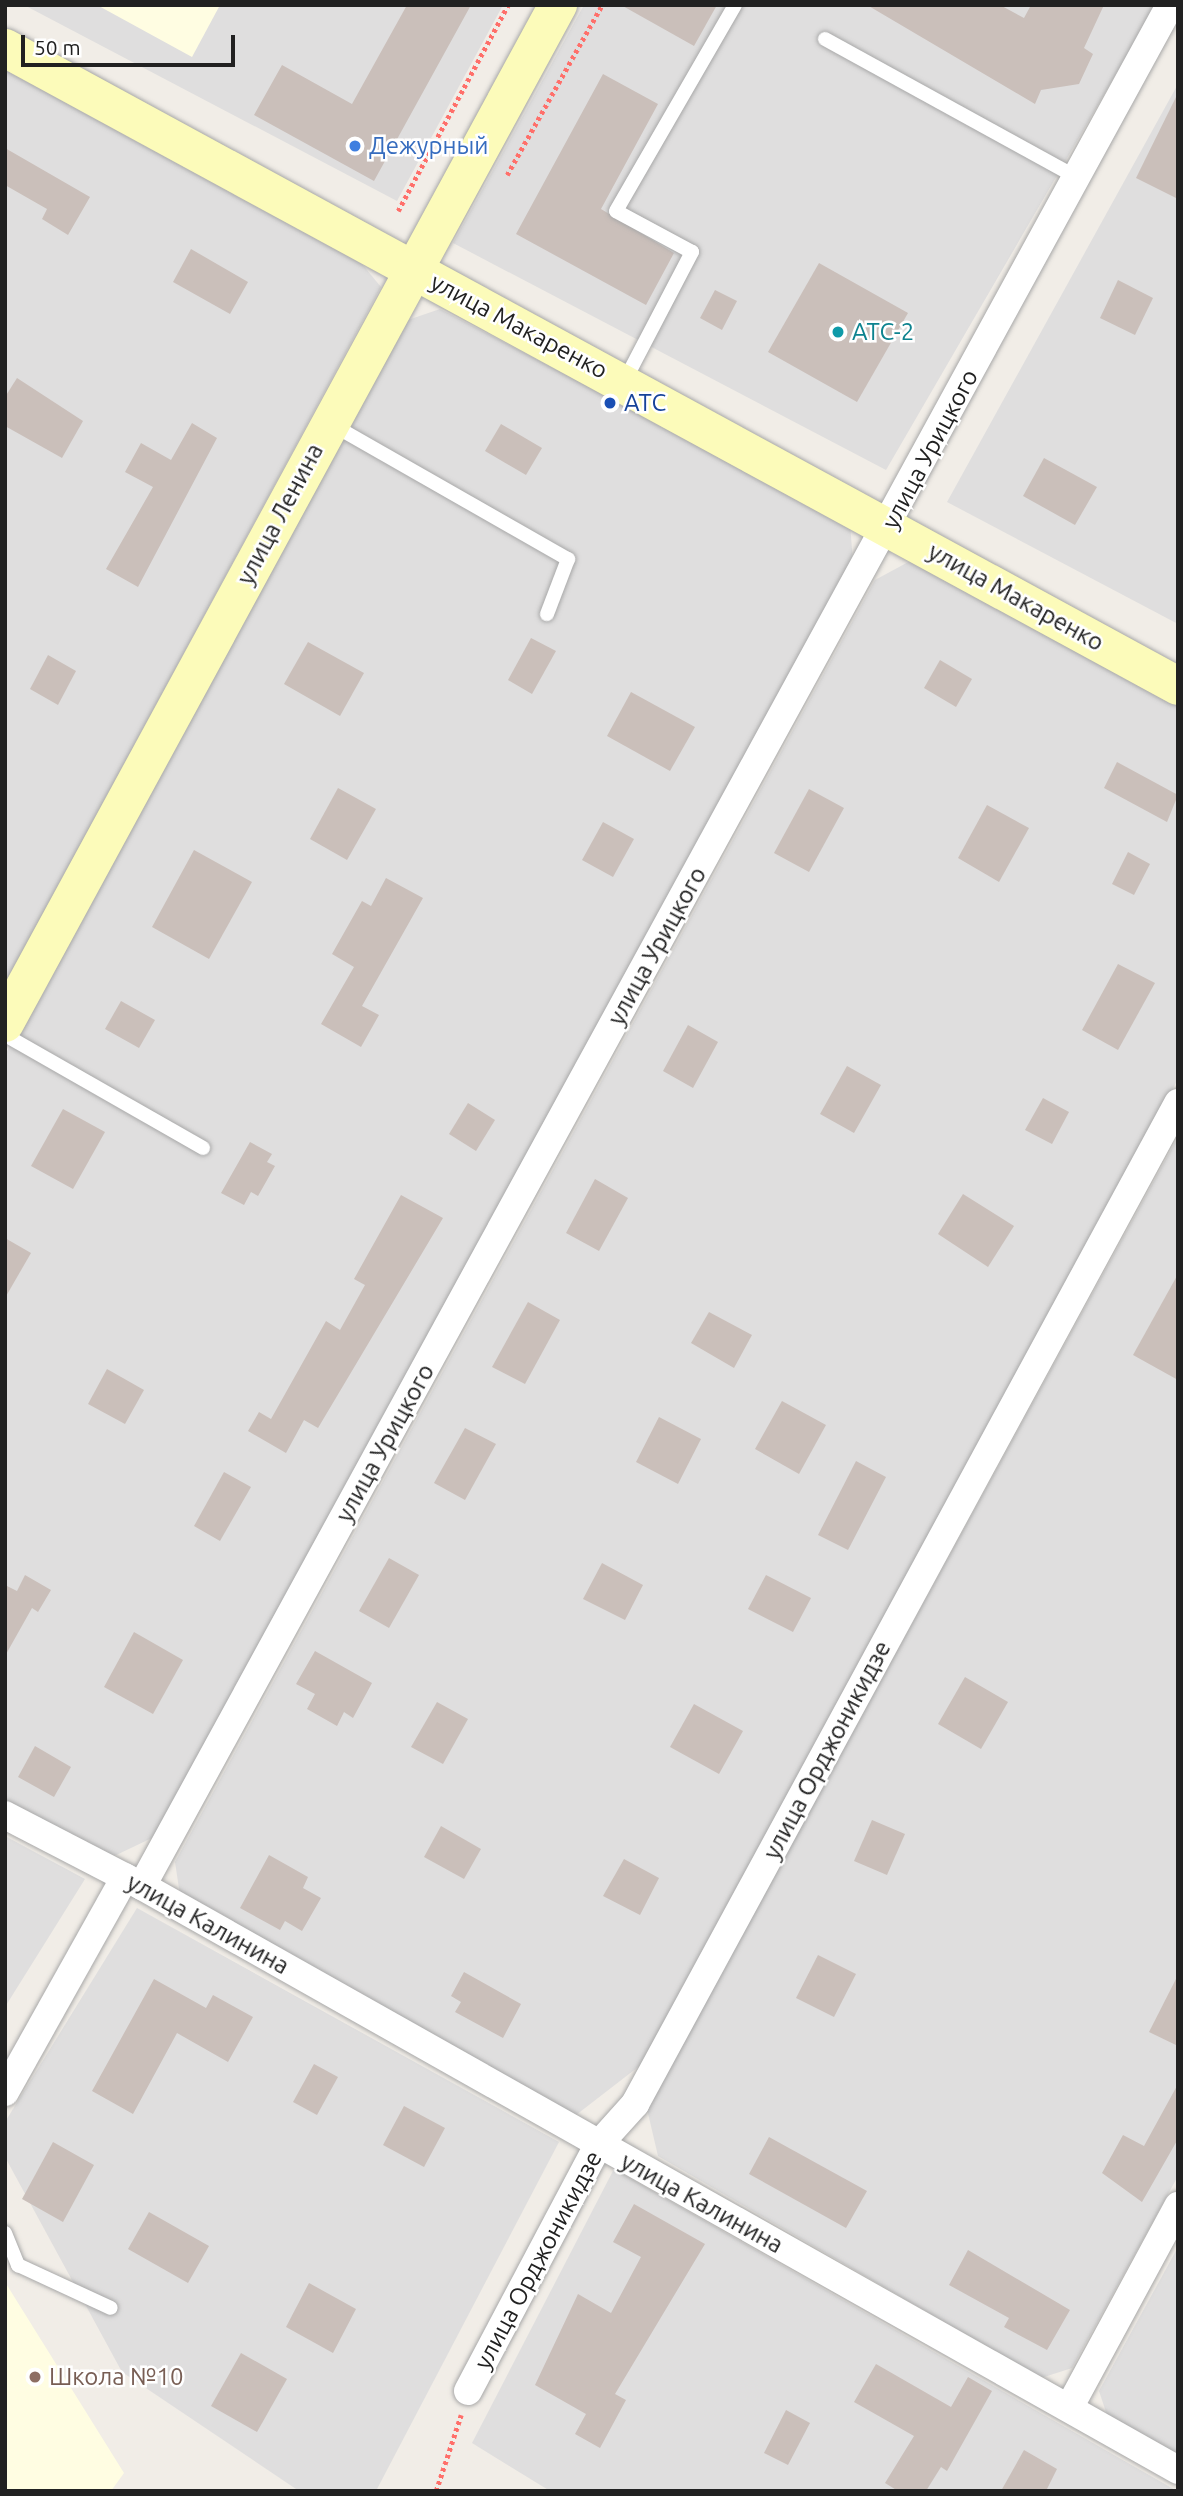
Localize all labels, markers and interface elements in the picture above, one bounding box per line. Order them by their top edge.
scale bar [24,21,238,65]
text: 50 m [34,35,81,59]
place label: Дежурный [369,132,488,160]
marker: Дежурный [347,138,363,154]
street label: улица Макаренко [426,267,612,385]
place label: АТС-2 [852,318,914,346]
marker: АТС-2 [830,324,846,340]
street label: улица Урицкого [876,364,984,534]
place label: АТС [624,389,666,417]
marker: АТС [602,395,618,411]
street label: улица Ленина [231,439,329,589]
street label: улица Макаренко [923,537,1109,657]
street label: улица Урицкого [602,862,712,1030]
street label: улица Урицкого [330,1359,440,1527]
street label: улица Орджоникидзе [757,1636,897,1864]
street label: улица Калинина [122,1868,294,1980]
street label: улица Орджоникидзе [468,2146,608,2374]
street label: улица Калинина [616,2147,788,2259]
place label: Школа №10 [49,2363,184,2391]
marker: Школа №10 [27,2369,43,2385]

